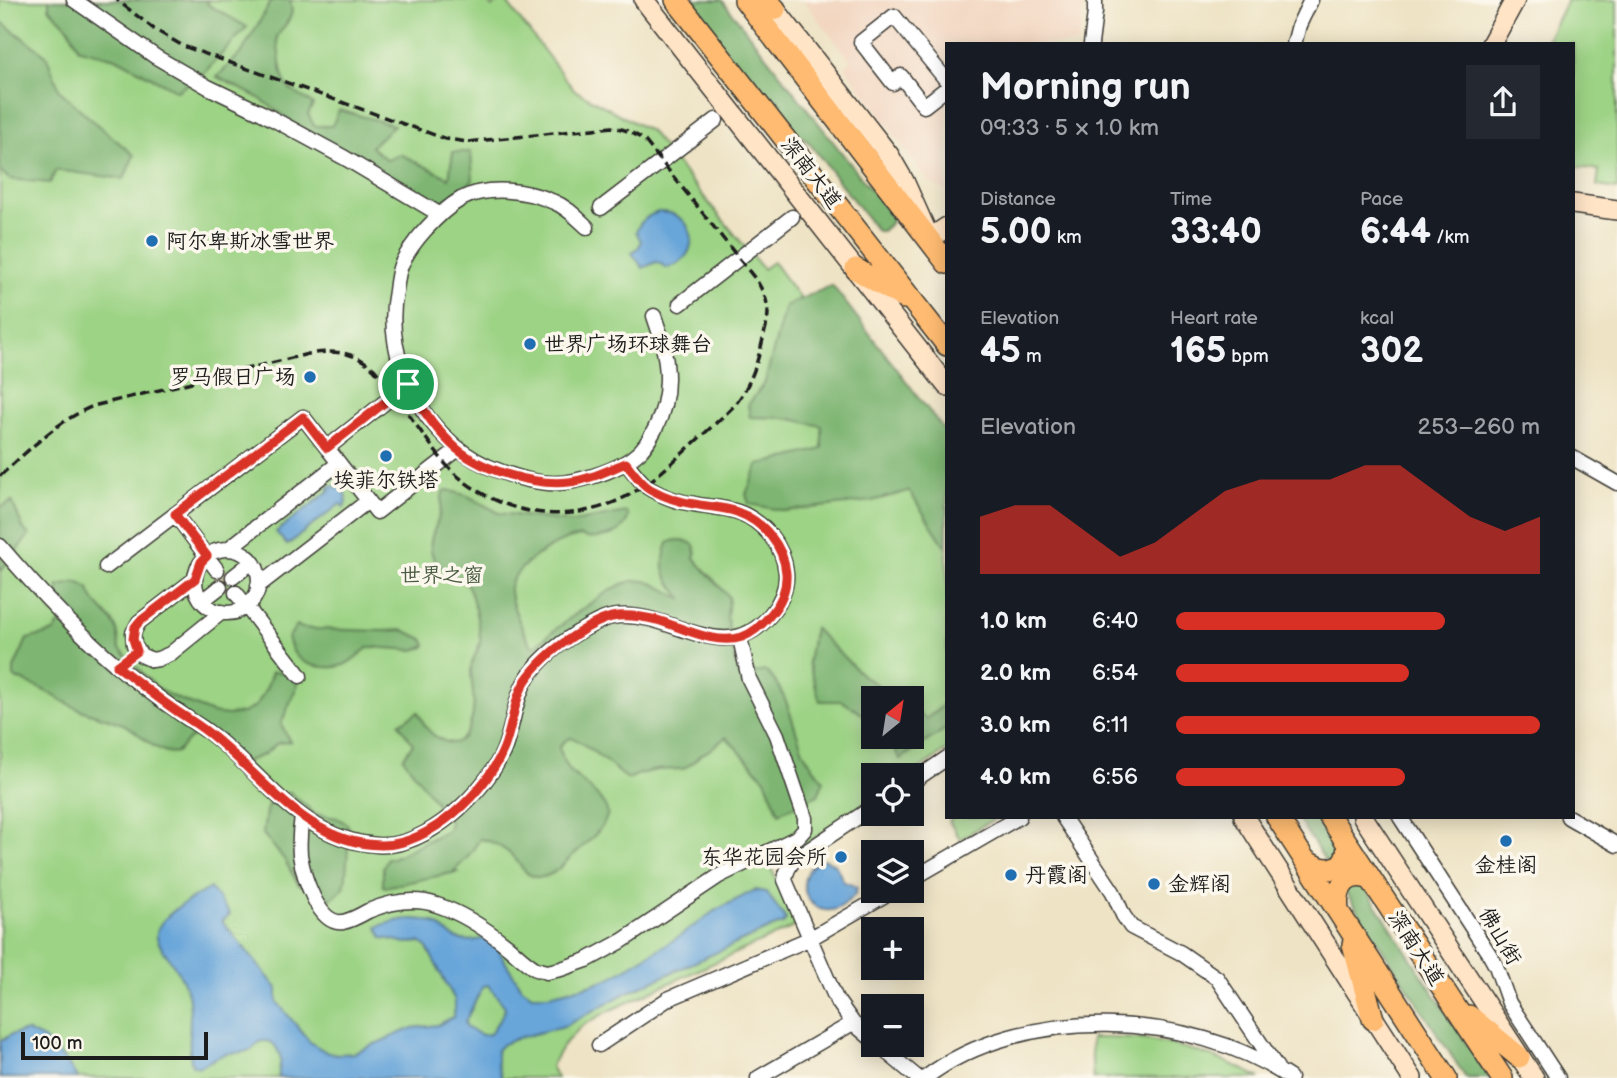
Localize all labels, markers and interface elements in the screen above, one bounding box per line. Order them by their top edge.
text: Morning run [980,65,1191,110]
button: share [1466,65,1540,139]
text: 09:33 · 5 × 1.0 km [980,114,1159,142]
street label: 深南大道 [775,132,847,214]
text: Distance [980,188,1056,211]
text: Time [1170,188,1212,211]
text: Pace [1360,188,1403,211]
text: 5.00 [980,211,1052,254]
text: 33:40 [1170,211,1262,254]
text: 6:44 [1360,211,1431,254]
text: km [1052,226,1082,249]
text: /km [1431,226,1470,249]
place label: 阿尔卑斯冰雪世界 [166,229,334,254]
marker: 阿尔卑斯冰雪世界 [144,233,160,249]
text: Elevation [980,307,1059,330]
text: Heart rate [1170,307,1258,330]
text: kcal [1360,307,1394,330]
text: 45 [980,330,1021,373]
text: 165 [1170,330,1226,373]
text: 302 [1360,330,1423,373]
place label: 世界广场环球舞台 [544,332,712,357]
marker: 世界广场环球舞台 [522,336,538,352]
text: m [1021,345,1042,368]
text: bpm [1226,345,1269,368]
pin [378,354,438,414]
place label: 罗马假日广场 [170,365,296,390]
icon: arrive [389,365,427,403]
marker: 罗马假日广场 [302,369,318,385]
text: Elevation [980,413,1076,441]
text: 253–260 m [1418,413,1540,441]
marker: 埃菲尔铁塔 [378,448,394,464]
place label: 埃菲尔铁塔 [334,468,439,493]
park label: 世界之窗 [400,563,484,588]
text: 1.0 km [980,607,1047,635]
text: 6:40 [1092,607,1138,635]
text: 2.0 km [980,659,1051,687]
text: 6:54 [1092,659,1138,687]
north arrow [861,686,924,749]
map controls [861,686,924,1057]
text: 3.0 km [980,711,1051,739]
text: 6:11 [1092,711,1129,739]
button: locate [861,763,924,826]
text: 4.0 km [980,763,1051,791]
text: 6:56 [1092,763,1138,791]
marker: 金桂阁 [1498,833,1514,849]
button: layers [861,840,924,903]
place label: 东华花园会所 [701,845,827,870]
marker: 东华花园会所 [833,849,849,865]
place label: 金桂阁 [1475,853,1538,878]
place label: 丹霞阁 [1025,863,1088,888]
marker: 丹霞阁 [1003,867,1019,883]
place label: 金辉阁 [1168,872,1231,897]
marker: 金辉阁 [1146,876,1162,892]
street label: 佛山街 [1473,902,1527,970]
street label: 深南大道 [1383,906,1449,990]
button: + [861,917,924,980]
button: − [861,994,924,1057]
scale bar [21,1029,208,1061]
text: 100 m [32,1032,83,1055]

